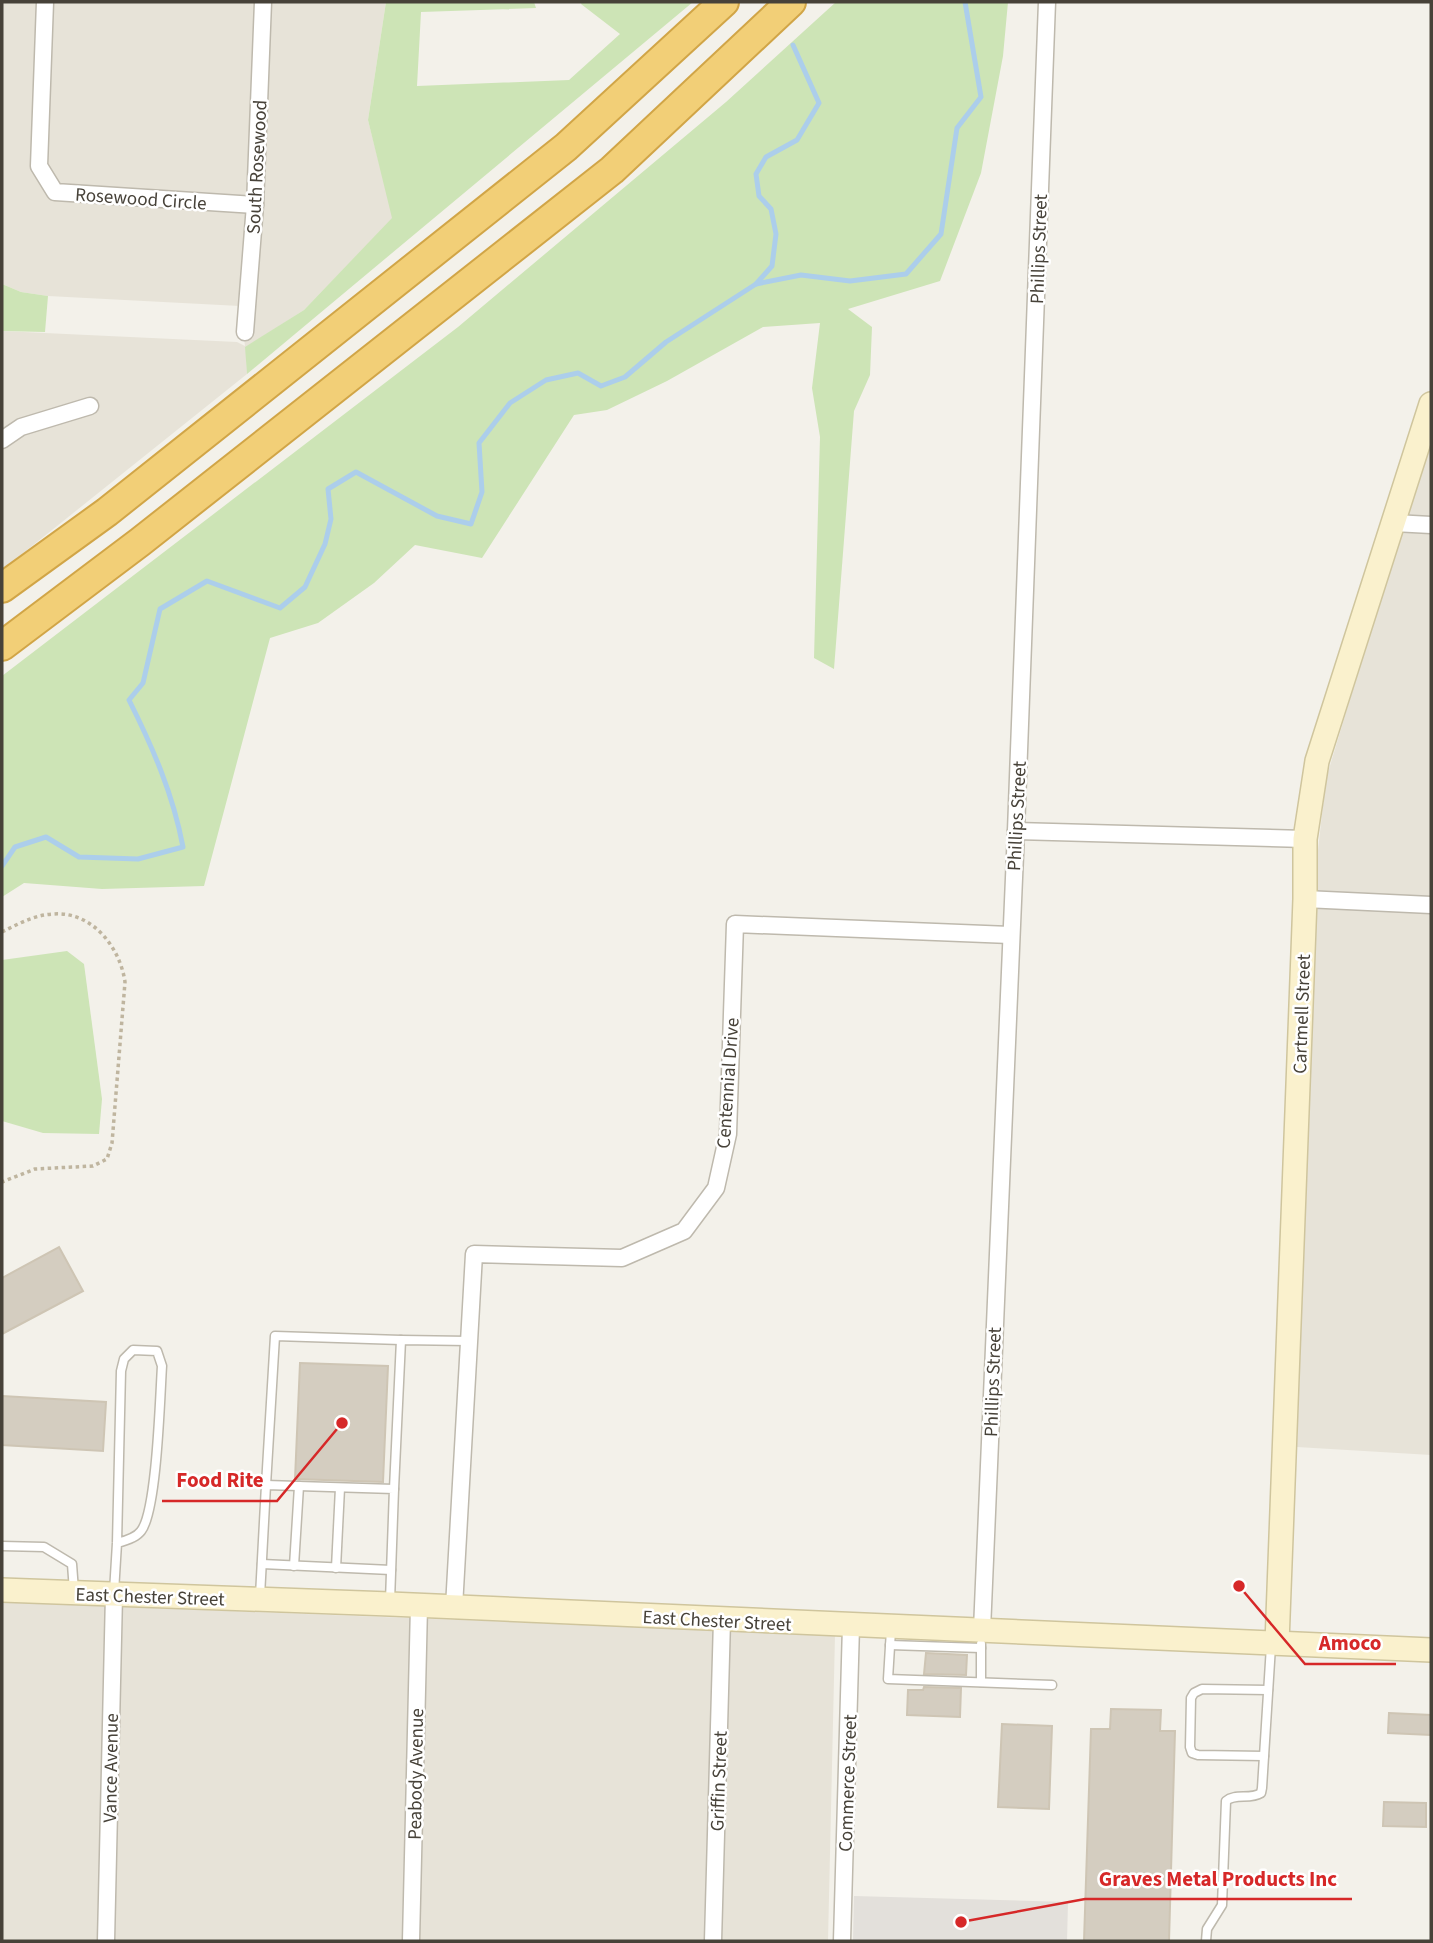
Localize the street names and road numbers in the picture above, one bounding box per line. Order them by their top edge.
street label: South Rosewood [240,99,274,235]
street label: Rosewood Circle [74,181,208,218]
street label: Phillips Street [1024,193,1055,304]
street label: Phillips Street [1001,760,1034,872]
street label: Cartmell Street [1287,953,1318,1074]
street label: Centennial Drive [710,1017,747,1149]
street label: Phillips Street [978,1326,1009,1437]
street label: East Chester Street [75,1581,226,1614]
street label: East Chester Street [642,1604,793,1639]
street label: Peabody Avenue [402,1708,431,1840]
street label: Vance Avenue [97,1713,126,1823]
street label: Commerce Street [833,1713,864,1852]
street label: Griffin Street [704,1730,735,1832]

